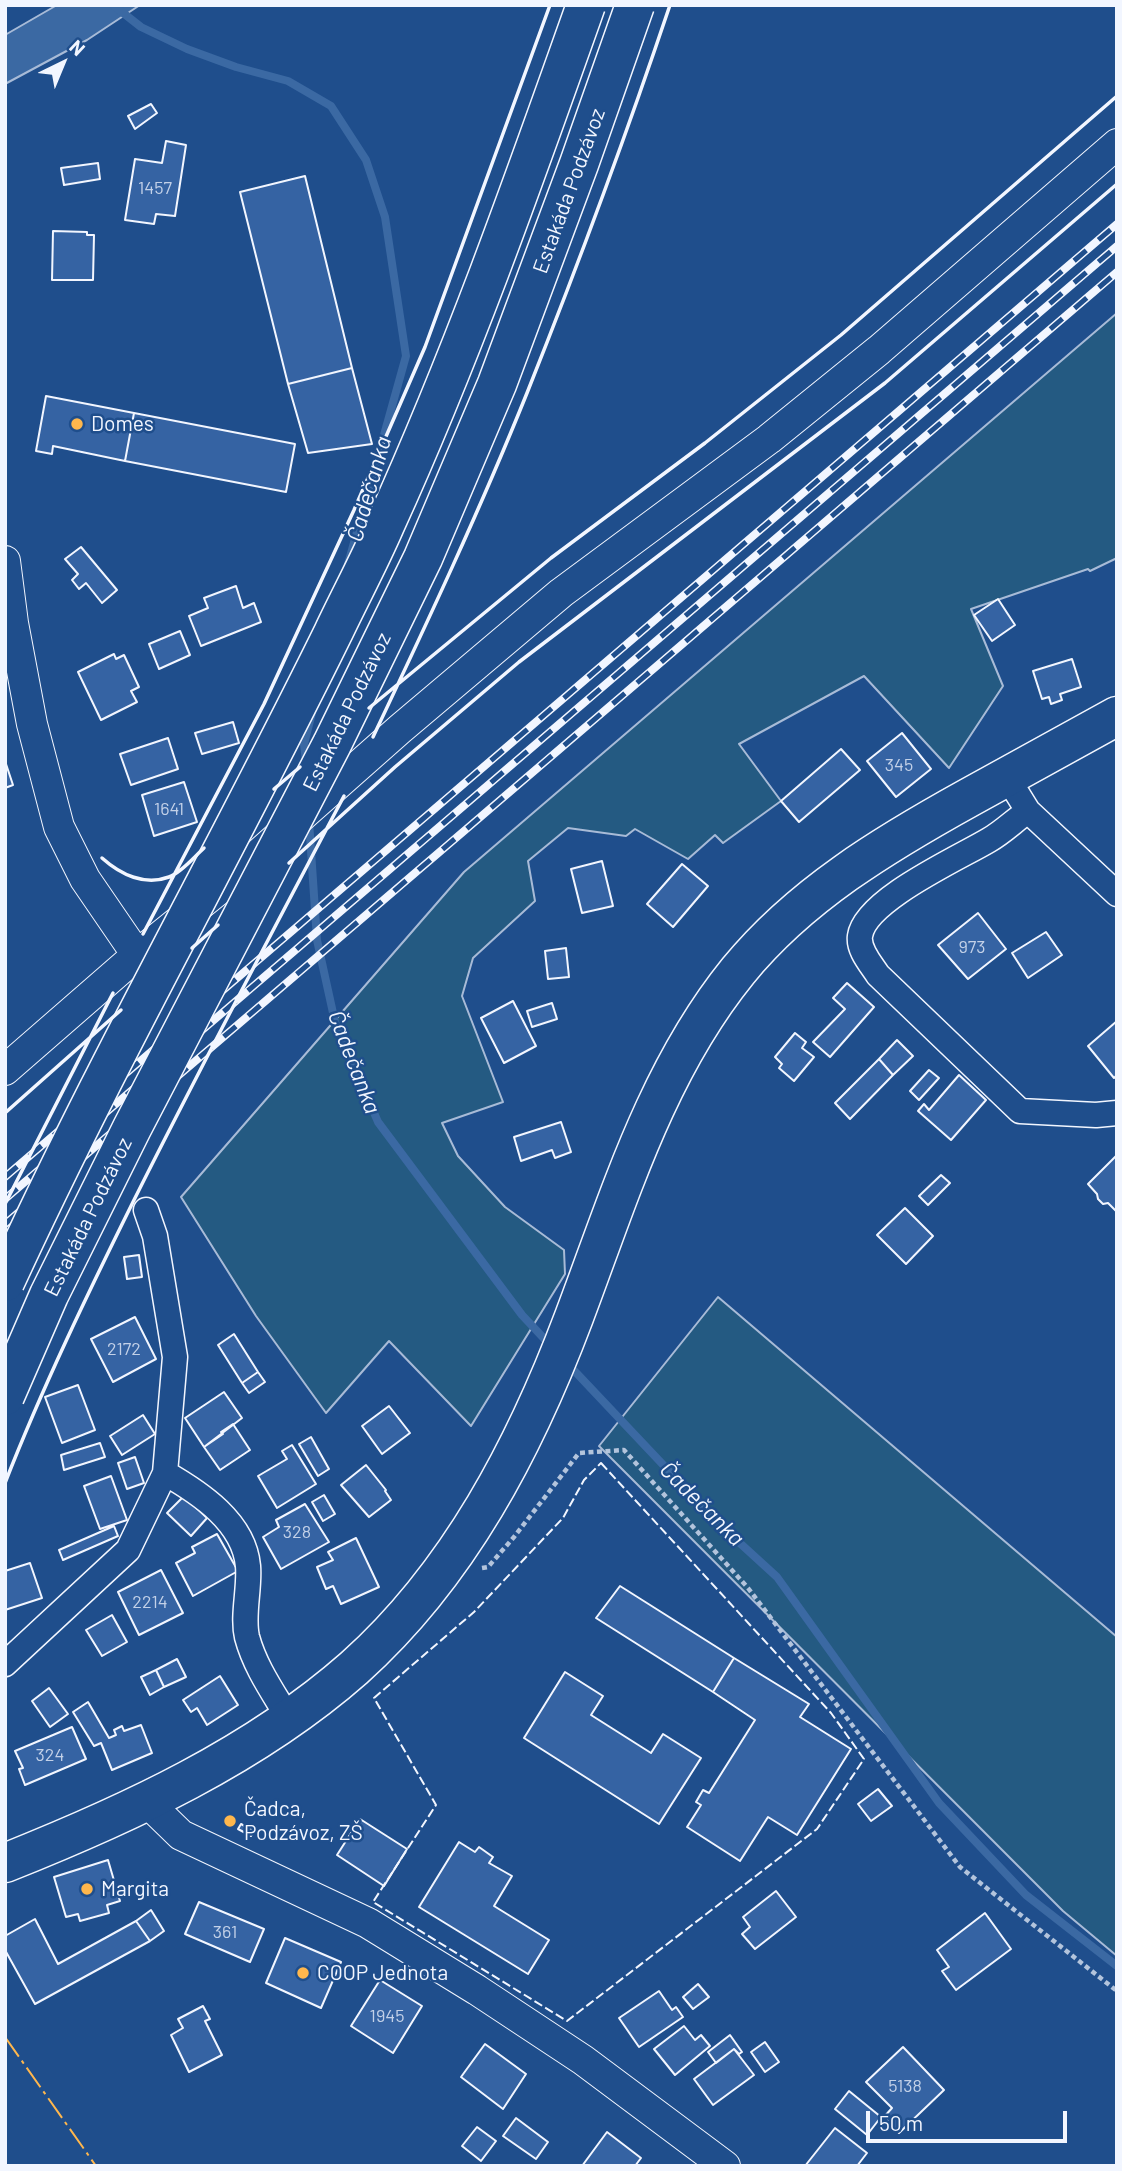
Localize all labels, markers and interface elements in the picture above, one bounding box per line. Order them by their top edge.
north arrow [28,28,98,98]
text: N [65,35,90,60]
street label: Estakáda Podzávoz [527,105,611,277]
house number: 1457 [138,177,172,199]
place label: Domes [91,411,154,437]
marker: Domes [69,416,85,432]
water label: Čadečanka [341,433,397,545]
street label: Estakáda Podzávoz [298,628,396,796]
house number: 345 [885,754,913,776]
house number: 1641 [154,798,184,820]
house number: 973 [958,936,986,958]
water label: Čadečanka [322,1006,386,1118]
street label: Estakáda Podzávoz [39,1133,137,1301]
house number: 2172 [107,1338,141,1360]
water label: Čadečanka [654,1456,750,1552]
house number: 328 [283,1521,311,1543]
house number: 2214 [132,1591,168,1613]
house number: 324 [36,1744,64,1766]
place label: Čadca, Podzávoz, ZŠ [244,1796,363,1846]
marker: Čadca, Podzávoz, ZŠ [222,1813,238,1829]
place label: Margita [101,1876,169,1902]
marker: Margita [79,1881,95,1897]
house number: 361 [213,1921,237,1943]
place label: COOP Jednota [317,1960,448,1986]
marker: COOP Jednota [295,1965,311,1981]
house number: 1945 [370,2005,404,2027]
house number: 5138 [888,2075,922,2097]
scale bar [870,2098,1071,2142]
text: 50 m [879,2110,923,2135]

